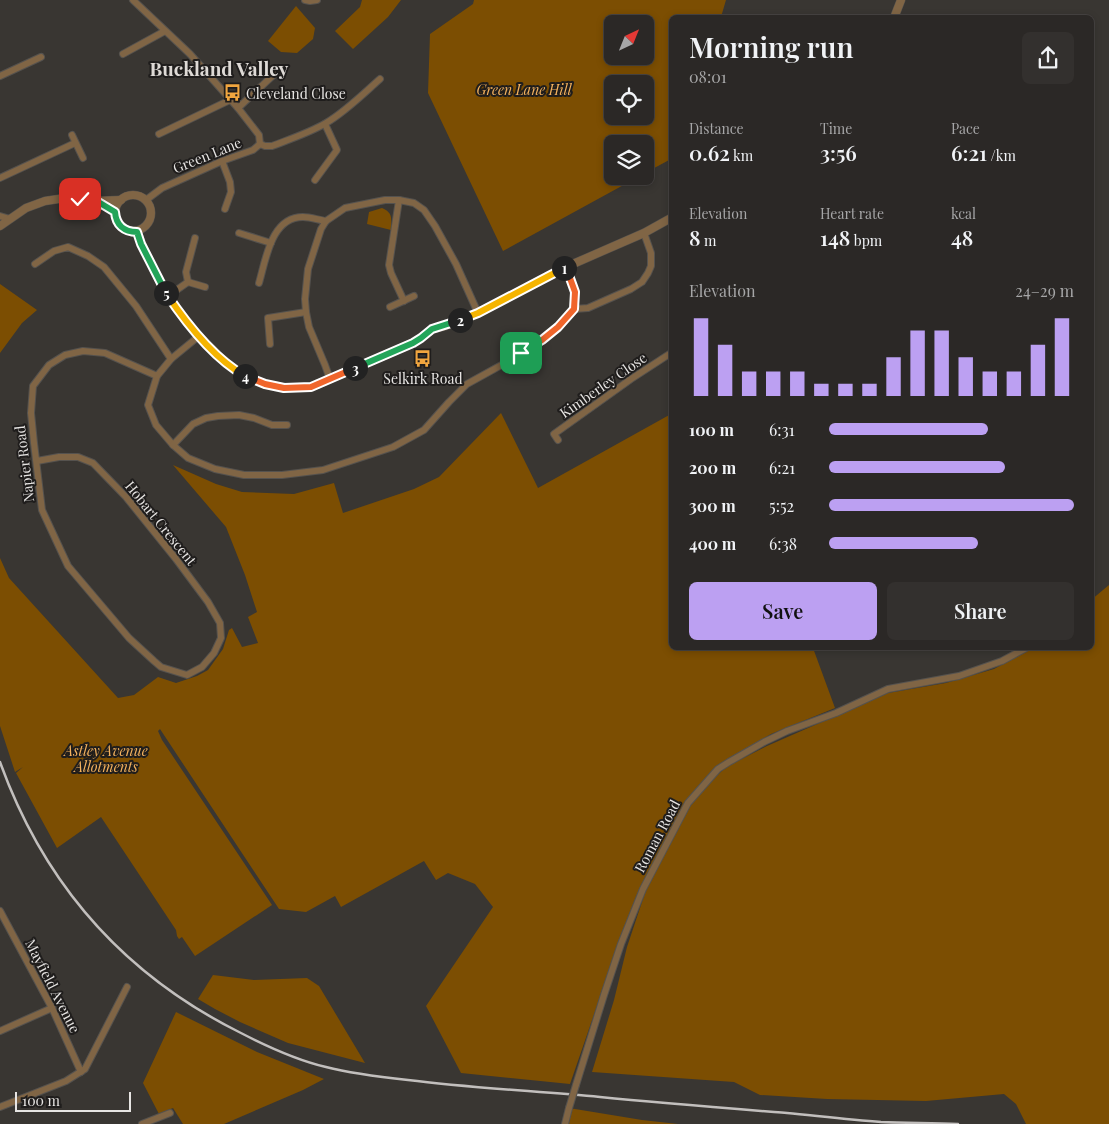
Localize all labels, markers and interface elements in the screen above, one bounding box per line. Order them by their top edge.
north arrow [604,15,654,65]
map controls [604,15,654,185]
text: Morning run [689,28,853,65]
button: share [1022,32,1074,84]
district label: Buckland Valley [150,55,289,81]
text: 08:01 [689,66,727,87]
button: locate [604,75,654,125]
park label: Green Lane Hill [476,80,573,99]
bus stop icon: Cleveland Close [222,83,242,103]
place label: Cleveland Close [246,84,346,103]
text: Distance [689,119,744,138]
text: Time [820,119,852,138]
text: Pace [951,119,980,138]
street label: Green Lane [170,133,244,177]
button: layers [604,135,654,185]
text: 0.62 [689,138,730,166]
text: 3:56 [820,138,857,166]
text: 6:21 [951,138,987,166]
text: km [730,146,753,165]
text: /km [987,146,1016,165]
pin [59,178,101,220]
icon: check [66,185,94,213]
text: Elevation [689,204,747,223]
text: Heart rate [820,204,884,223]
text: kcal [951,204,976,223]
text: 8 [689,223,701,251]
text: 148 [820,223,850,251]
text: 48 [951,223,973,251]
text: m [701,231,716,250]
text: bpm [850,231,882,250]
pin: 1 [552,256,576,280]
text: 1 [562,259,567,278]
pin: 5 [154,280,178,306]
text: Elevation [689,280,756,301]
text: 24–29 m [1015,280,1074,301]
text: 5 [163,284,170,303]
pin: 2 [448,308,472,332]
text: 2 [457,311,464,330]
pin [500,332,542,374]
icon: arrive [507,339,535,367]
bus stop icon: Selkirk Road [413,348,433,368]
street label: Kimberley Close [556,348,650,422]
pin: 3 [342,356,368,380]
text: 3 [352,359,359,378]
pin: 4 [232,364,258,388]
text: 4 [242,367,249,386]
place label: Selkirk Road [383,369,463,388]
text: 100 m [689,419,734,440]
text: 6:31 [769,419,795,440]
street label: Napier Road [10,425,38,503]
text: 200 m [689,457,736,478]
text: 6:21 [769,457,795,478]
street label: Hobart Crescent [121,477,202,570]
text: 300 m [689,495,736,516]
text: 5:52 [769,495,794,516]
text: 400 m [689,533,736,554]
text: 6:38 [769,533,797,554]
button: Save [689,582,877,640]
button: Share [887,582,1074,640]
park label: Astley Avenue Allotments [62,741,148,776]
street label: Roman Road [630,796,684,876]
street label: Mayfield Avenue [21,936,85,1036]
scale bar [15,1089,131,1112]
text: 100 m [22,1091,60,1110]

